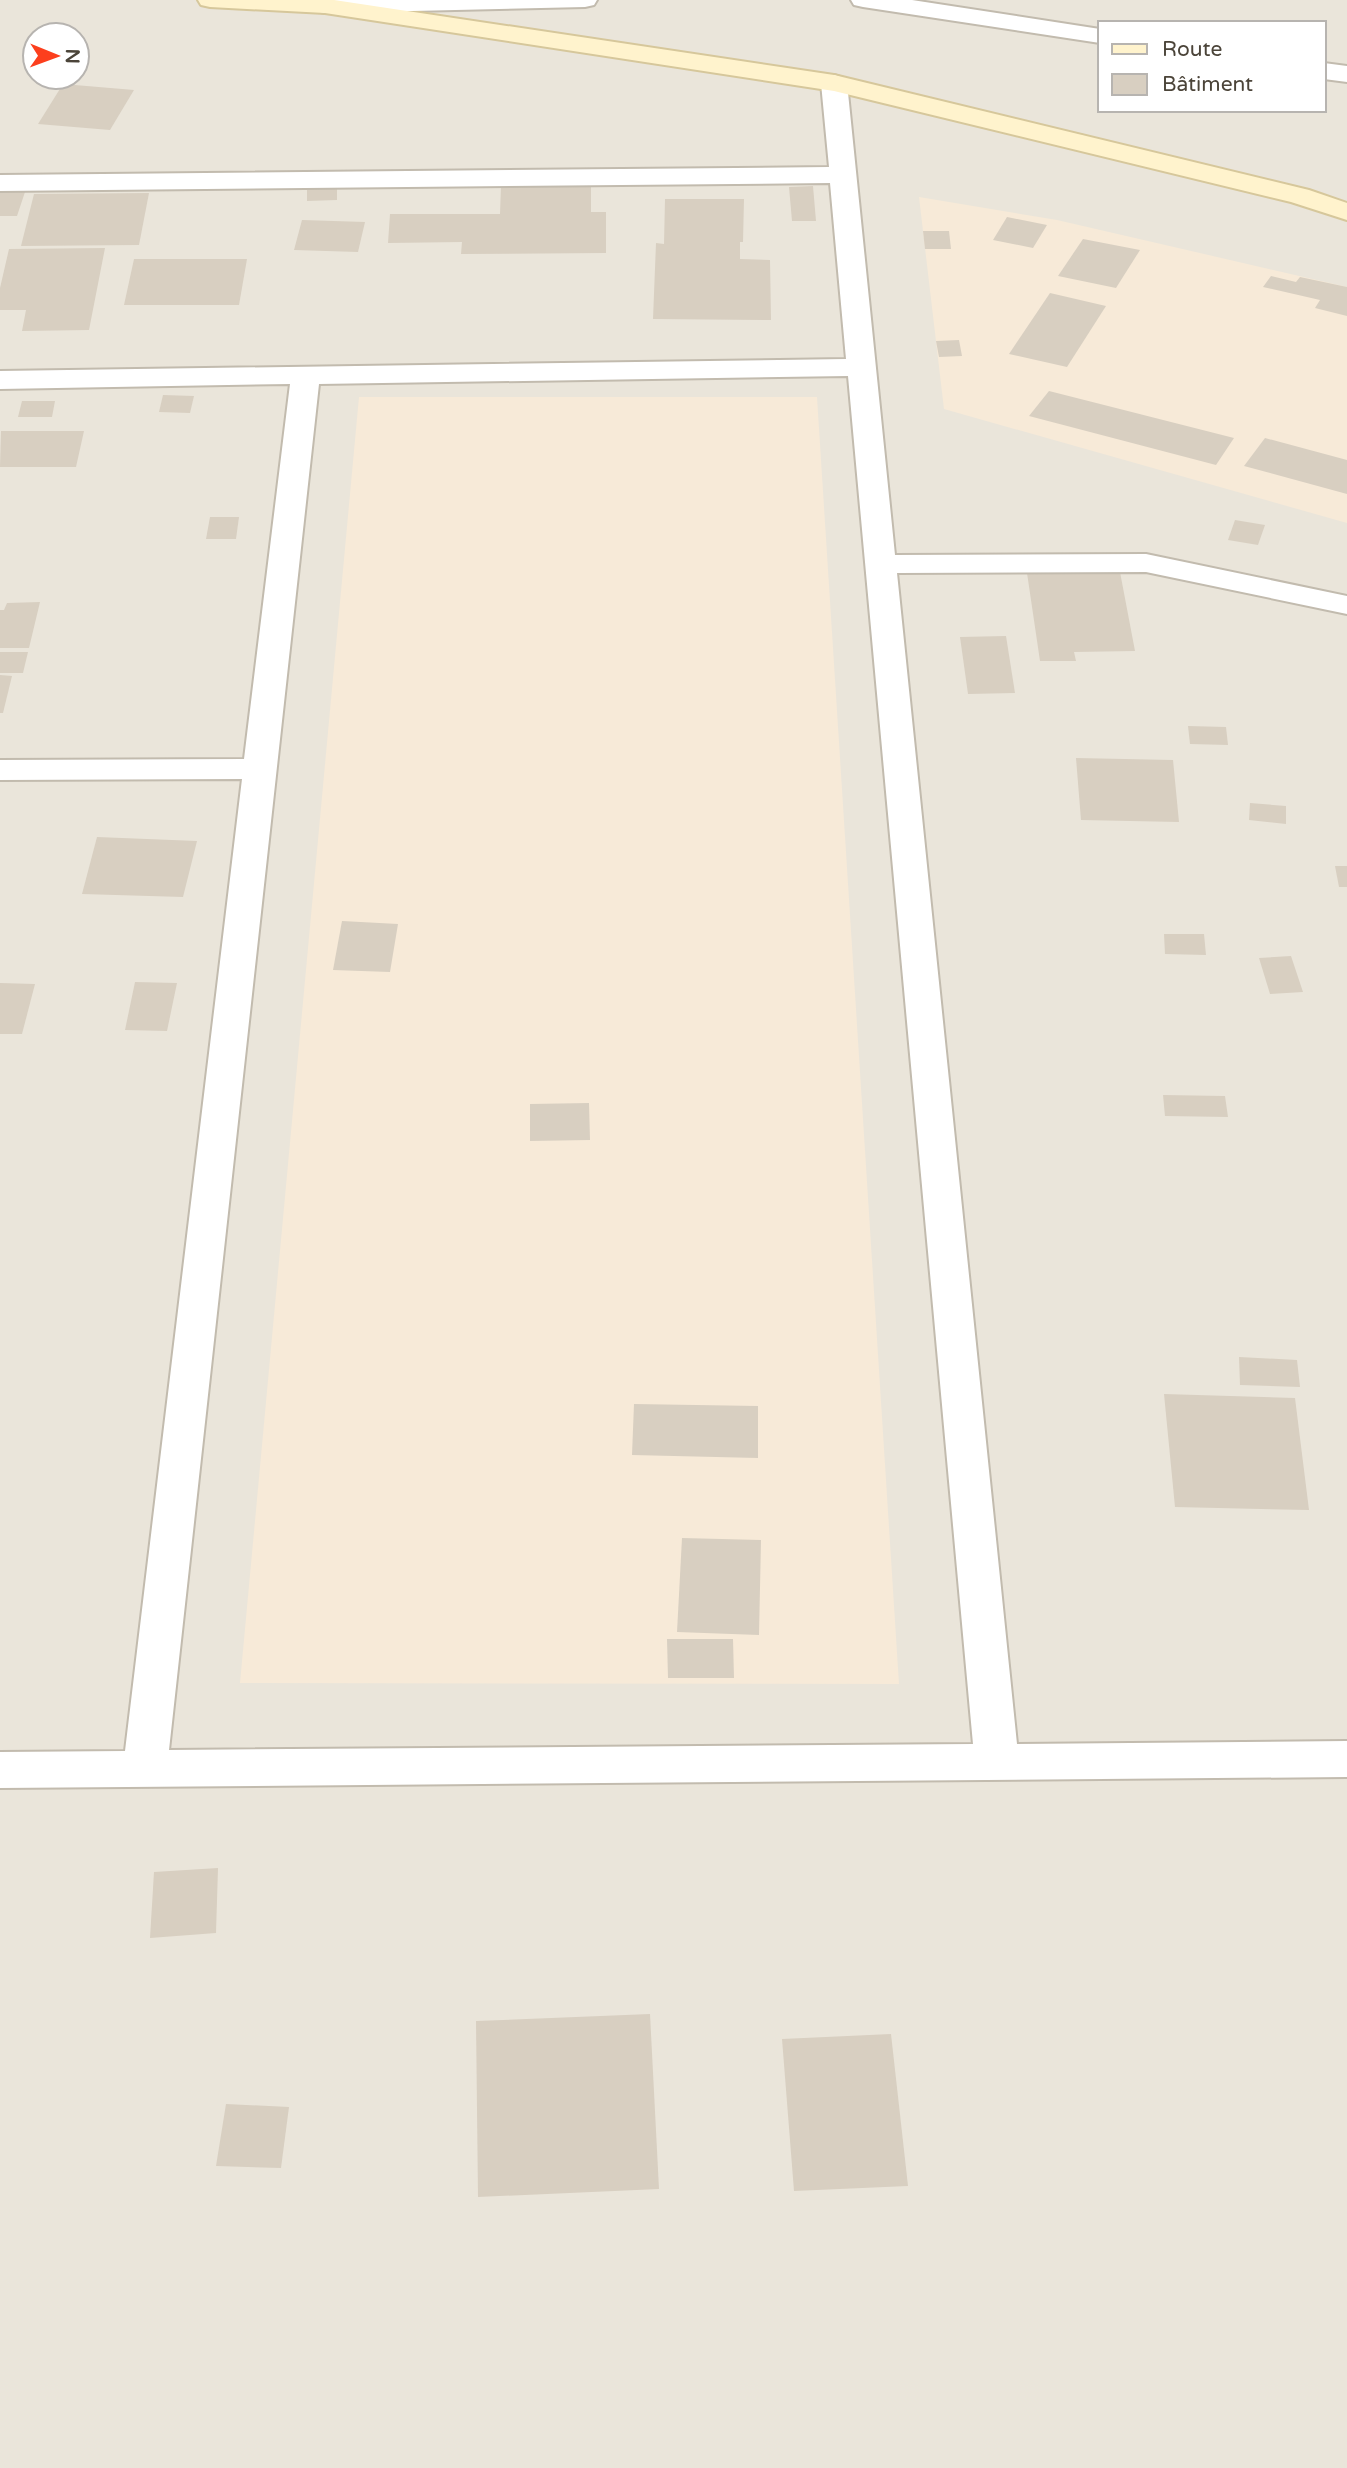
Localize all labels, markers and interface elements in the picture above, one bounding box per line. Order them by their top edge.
north arrow [21,21,91,91]
legend [1098,21,1326,112]
text: Route [1162,37,1222,62]
text: N [61,48,83,64]
text: Bâtiment [1162,72,1253,97]

